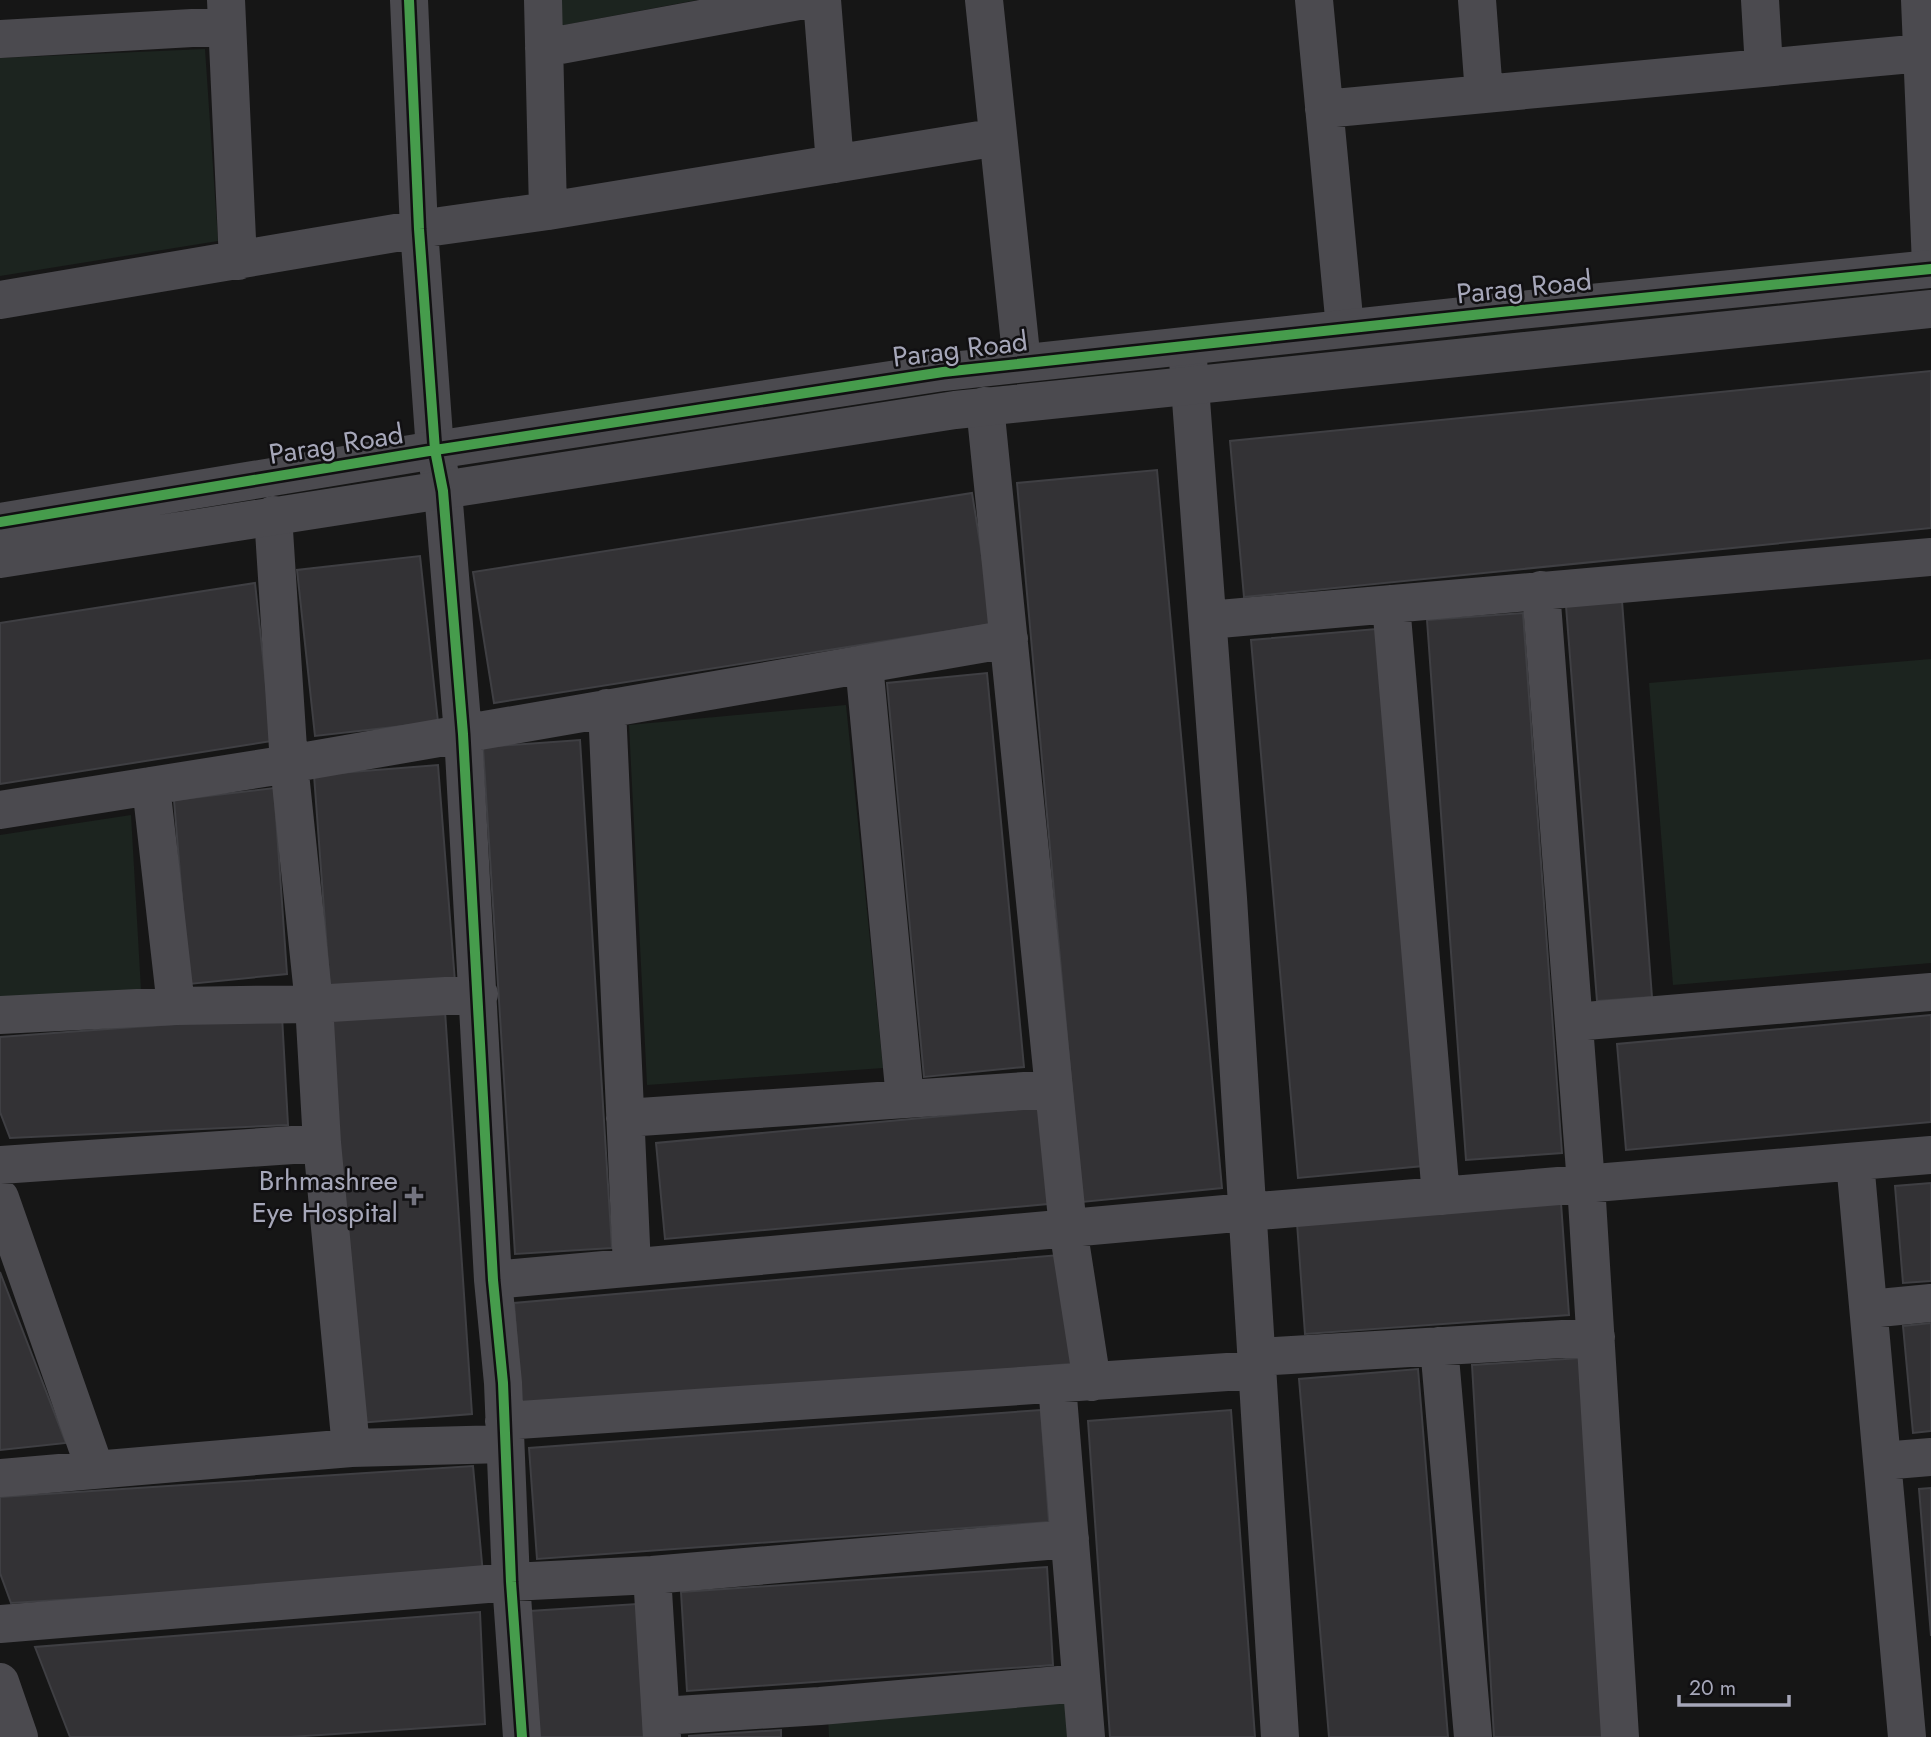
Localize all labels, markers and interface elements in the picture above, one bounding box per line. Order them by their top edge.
street label: Parag Road [1454,260,1594,314]
street label: Parag Road [890,320,1030,378]
street label: Parag Road [266,413,406,475]
place label: Brhmashree Eye Hospital [251,1160,398,1233]
marker: Brhmashree Eye Hospital [404,1186,424,1206]
scale bar [1679,1664,1789,1708]
text: 20 m [1689,1673,1736,1703]

